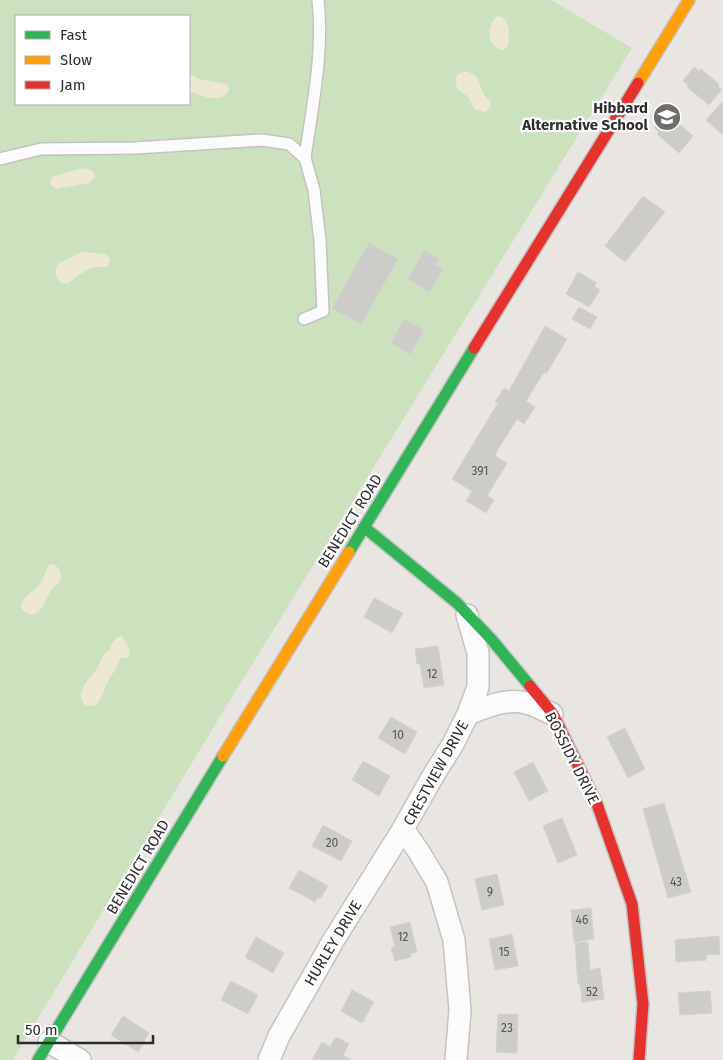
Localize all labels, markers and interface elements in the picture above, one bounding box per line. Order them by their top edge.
legend [15,15,190,105]
text: Fast [60,26,87,44]
text: Slow [60,51,92,69]
text: Jam [60,76,86,94]
place label: Hibbard Alternative School [521,99,649,134]
school or university icon: Hibbard Alternative School [652,102,682,132]
house number: 391 [471,464,489,478]
street label: BENEDICT ROAD [314,471,386,571]
house number: 12 [426,667,438,681]
street label: BOSSIDY DRIVE [541,709,603,807]
street label: CRESTVIEW DRIVE [400,717,472,829]
house number: 10 [392,728,404,742]
street label: BENEDICT ROAD [103,817,173,917]
house number: 20 [326,836,339,850]
house number: 43 [670,875,682,889]
house number: 9 [487,885,493,899]
street label: HURLEY DRIVE [300,897,366,989]
house number: 46 [576,913,588,927]
house number: 12 [397,930,409,944]
house number: 15 [498,945,510,959]
house number: 52 [586,985,598,999]
scale bar [18,1012,152,1044]
text: 50 m [25,1021,58,1039]
house number: 23 [501,1021,513,1035]

